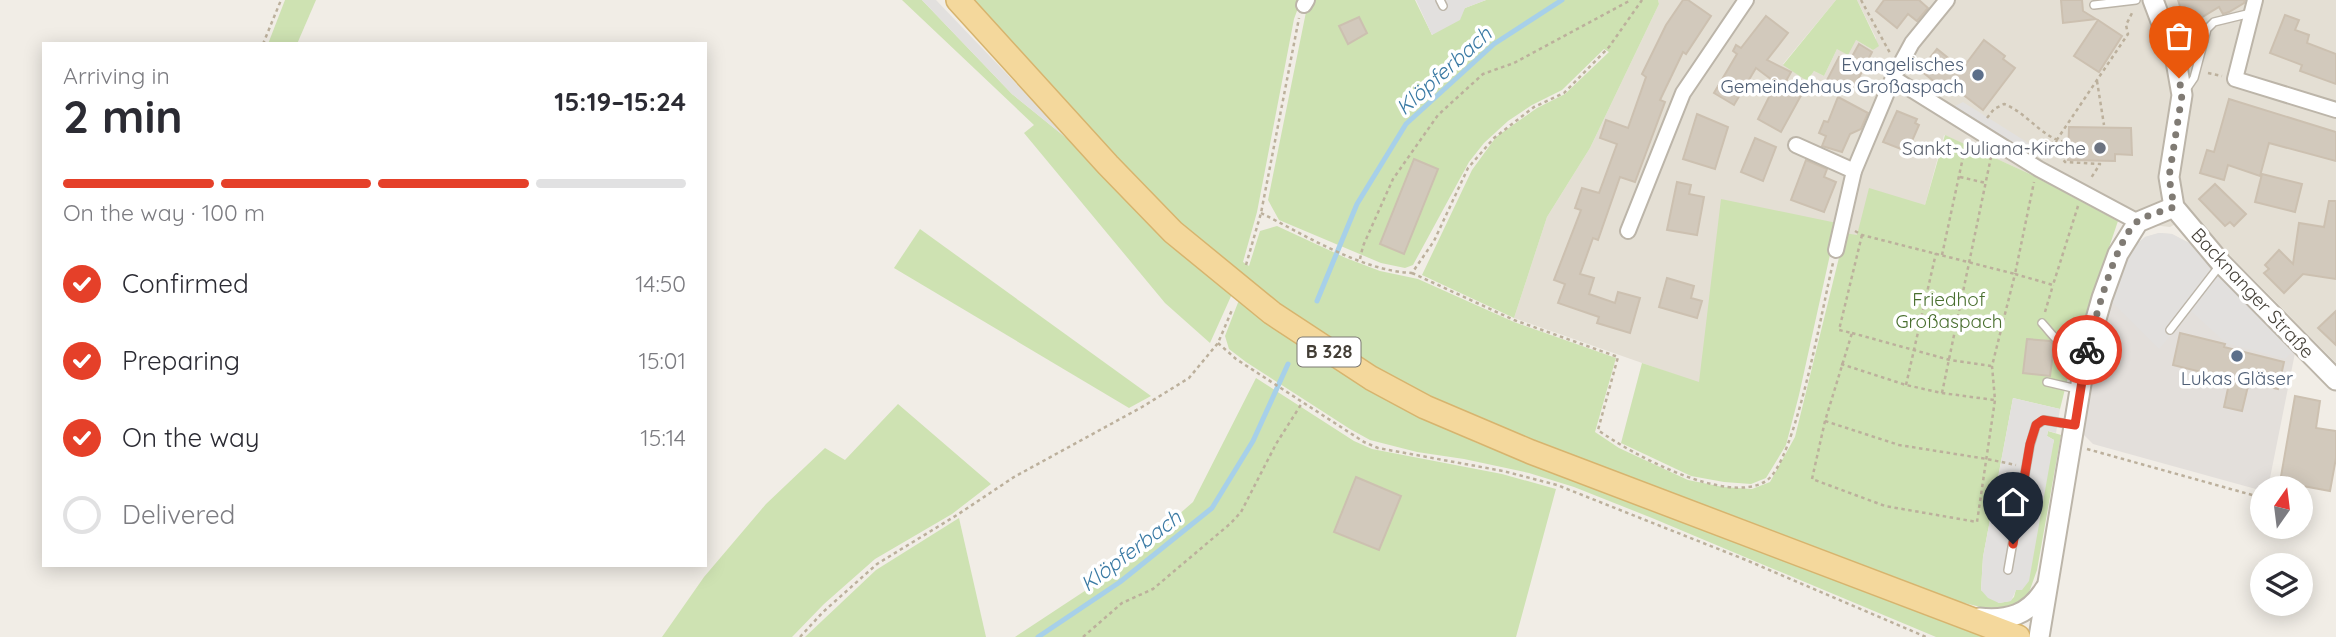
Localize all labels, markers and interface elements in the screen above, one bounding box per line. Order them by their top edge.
pin [2149,6,2209,78]
icon: bag [2160,17,2198,55]
water label: Klöpferbach [1390,20,1497,120]
place label: Evangelisches Gemeindehaus Großaspach [1720,52,1964,98]
text: Arriving in [63,61,170,90]
marker: Evangelisches Gemeindehaus Großaspach [1970,67,1986,83]
text: 15:19–15:24 [554,85,686,118]
text: 2 min [63,87,183,145]
place label: Sankt-Juliana-Kirche [1902,136,2086,160]
marker: Sankt-Juliana-Kirche [2092,140,2108,156]
text: On the way · 100 m [63,198,265,227]
street label: Backnanger Straße [2186,223,2320,363]
icon: check [63,265,101,303]
text: Confirmed [122,267,249,300]
text: 14:50 [635,269,686,298]
park label: Friedhof Großaspach [1895,287,2003,333]
courier [2052,315,2122,385]
icon: bike [2068,331,2106,369]
road number: B 328 [1298,338,1360,366]
icon: check [63,342,101,380]
text: Preparing [122,344,240,377]
text: 15:01 [638,346,686,375]
marker: Lukas Gläser [2229,348,2245,364]
place label: Lukas Gläser [2181,366,2294,390]
icon: check [63,419,101,457]
text: On the way [122,421,260,454]
text: 15:14 [640,423,686,452]
pin [1983,472,2043,544]
north arrow [2250,476,2314,539]
map controls [2250,476,2313,616]
icon: home [1994,483,2032,521]
text: Delivered [122,498,235,531]
water label: Klöpferbach [1075,503,1187,597]
button: layers [2250,553,2313,616]

